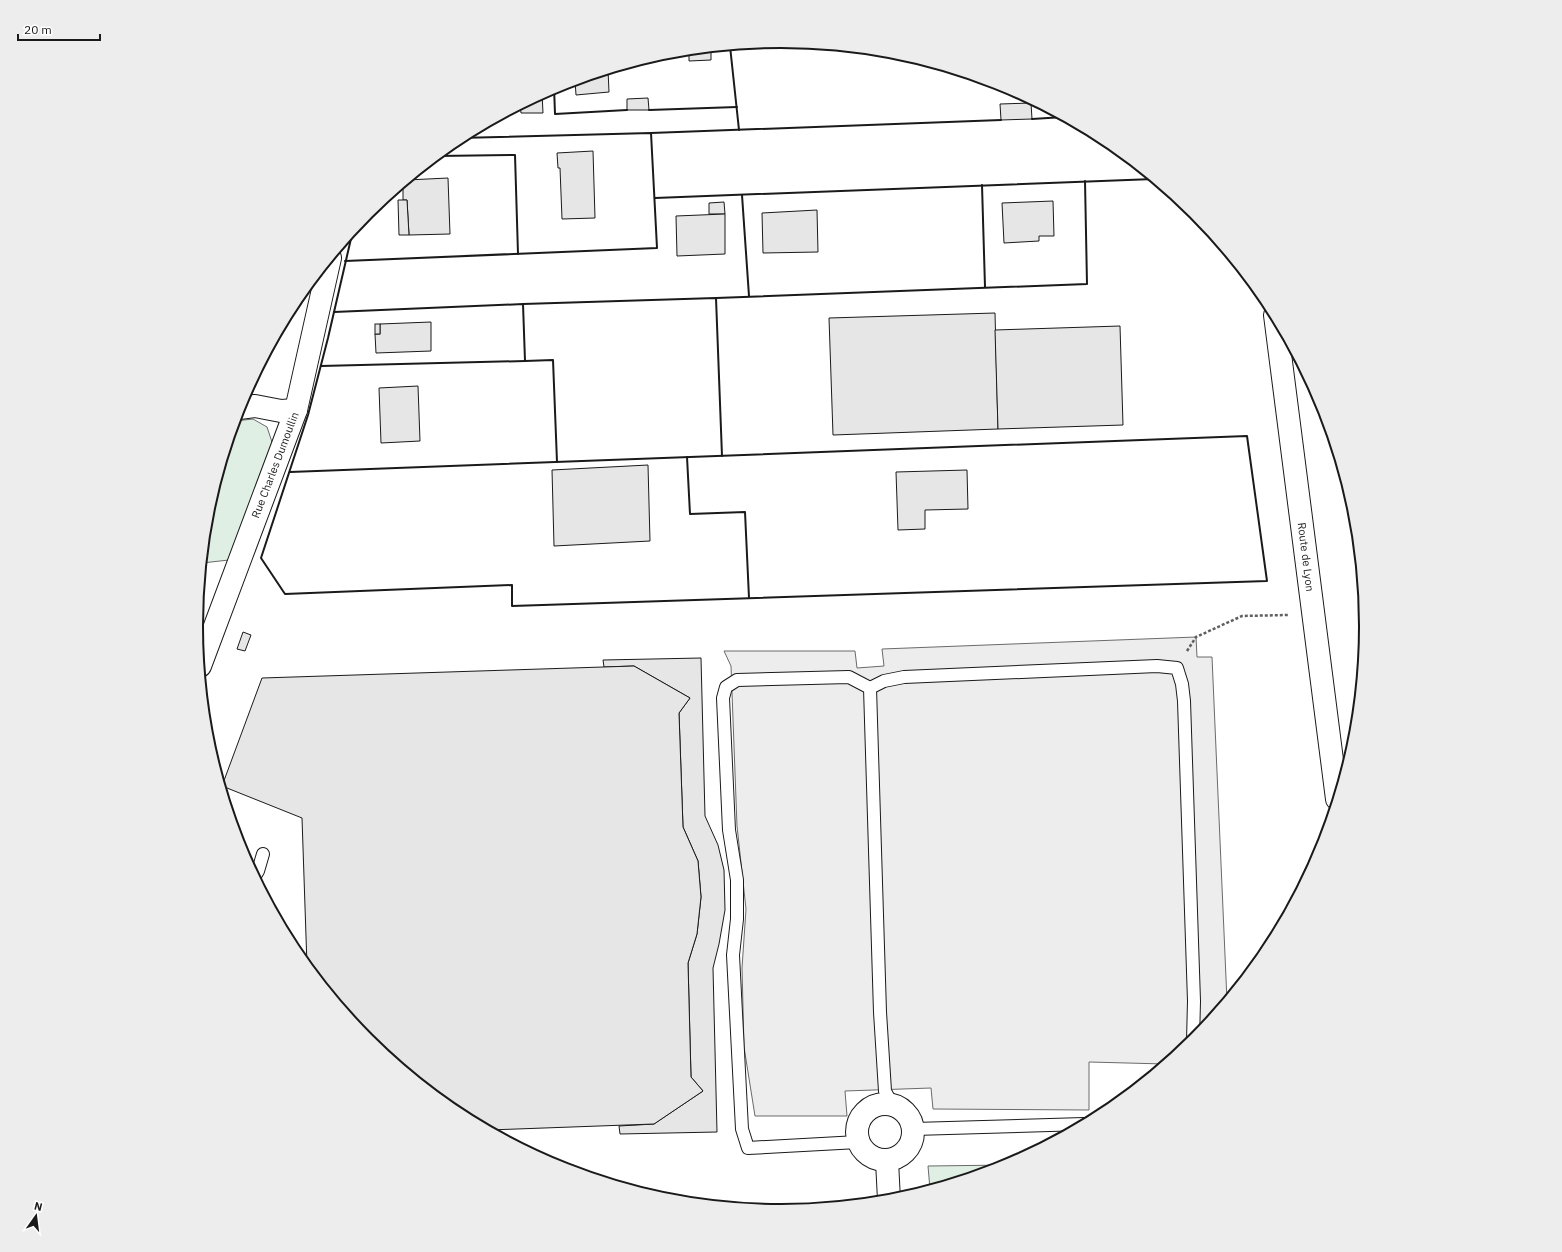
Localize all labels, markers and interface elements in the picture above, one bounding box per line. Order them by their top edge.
scale bar [18,16,100,42]
text: 20 m [24,22,52,37]
street label: Rue Charles Dumoullin [248,410,302,520]
street label: Route de Lyon [1295,522,1317,592]
north arrow [16,1196,56,1236]
text: N [33,1199,44,1214]

